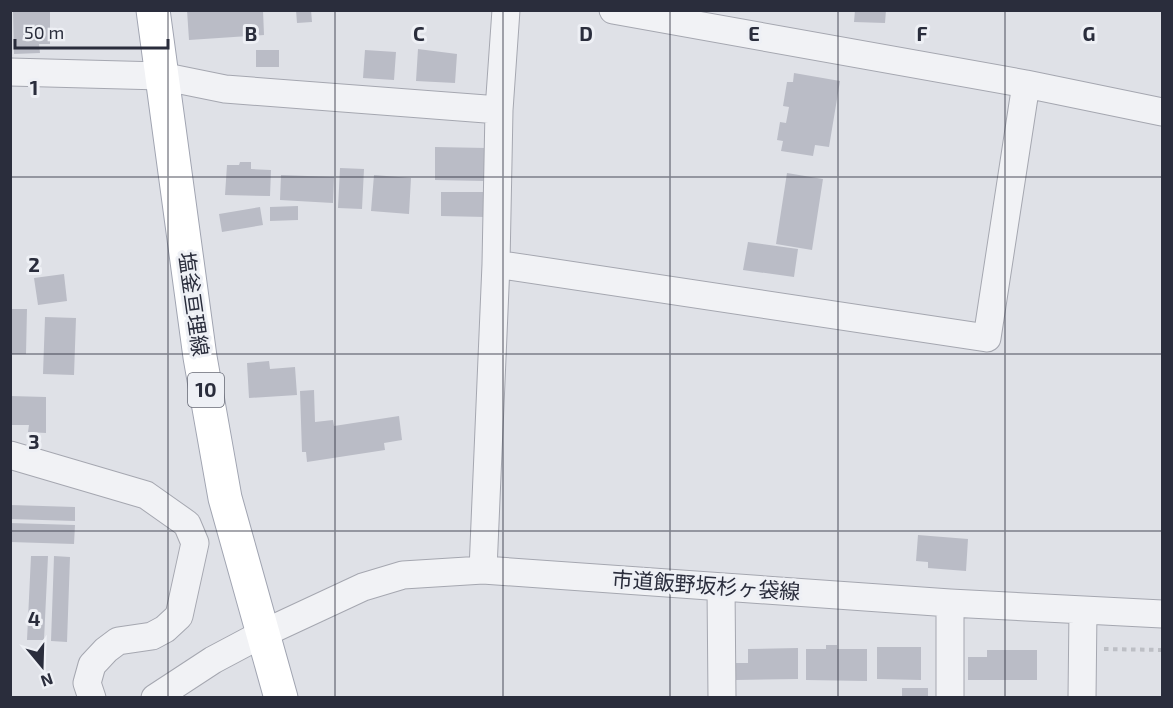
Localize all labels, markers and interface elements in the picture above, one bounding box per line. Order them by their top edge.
scale bar [15,12,168,50]
text: 50 m [24,21,64,43]
text: B [245,21,257,45]
text: C [413,21,425,45]
text: D [579,21,593,45]
text: E [748,21,760,45]
text: F [916,21,928,45]
text: G [1083,21,1095,45]
text: 1 [30,75,38,99]
street label: 塩釜亘理線 [175,250,214,358]
text: 2 [28,252,40,276]
road number: 10 [188,373,224,407]
text: 3 [28,429,40,453]
street label: 市道飯野坂杉ヶ袋線 [611,565,801,604]
text: 4 [28,606,41,630]
north arrow [12,636,72,696]
text: N [38,670,56,692]

